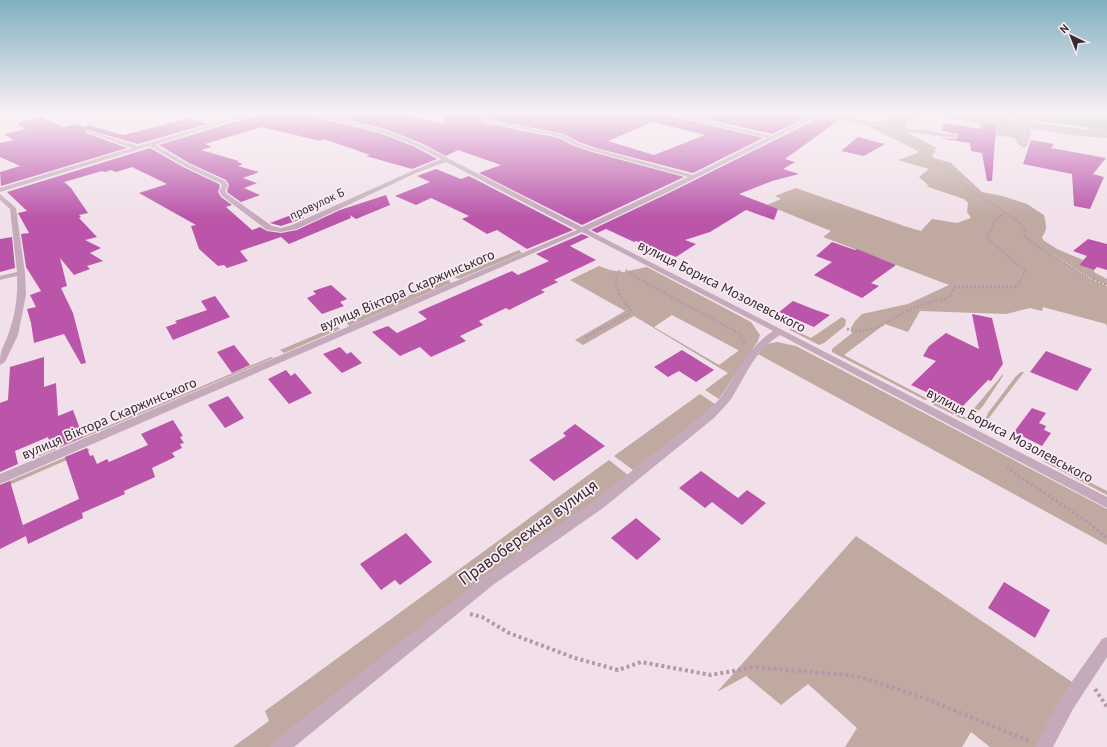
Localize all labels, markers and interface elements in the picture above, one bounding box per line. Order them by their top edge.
north arrow [1051,16,1091,56]
text: N [1057,21,1072,36]
street label: провулок Б [287,184,347,223]
street label: вулиця Бориса Мозолевського [635,236,809,336]
street label: вулиця Віктора Скаржинського [317,245,497,335]
street label: вулиця Віктора Скаржинського [19,373,199,463]
street label: вулиця Бориса Мозолевського [924,383,1096,487]
street label: Правобережна вулиця [454,474,602,590]

